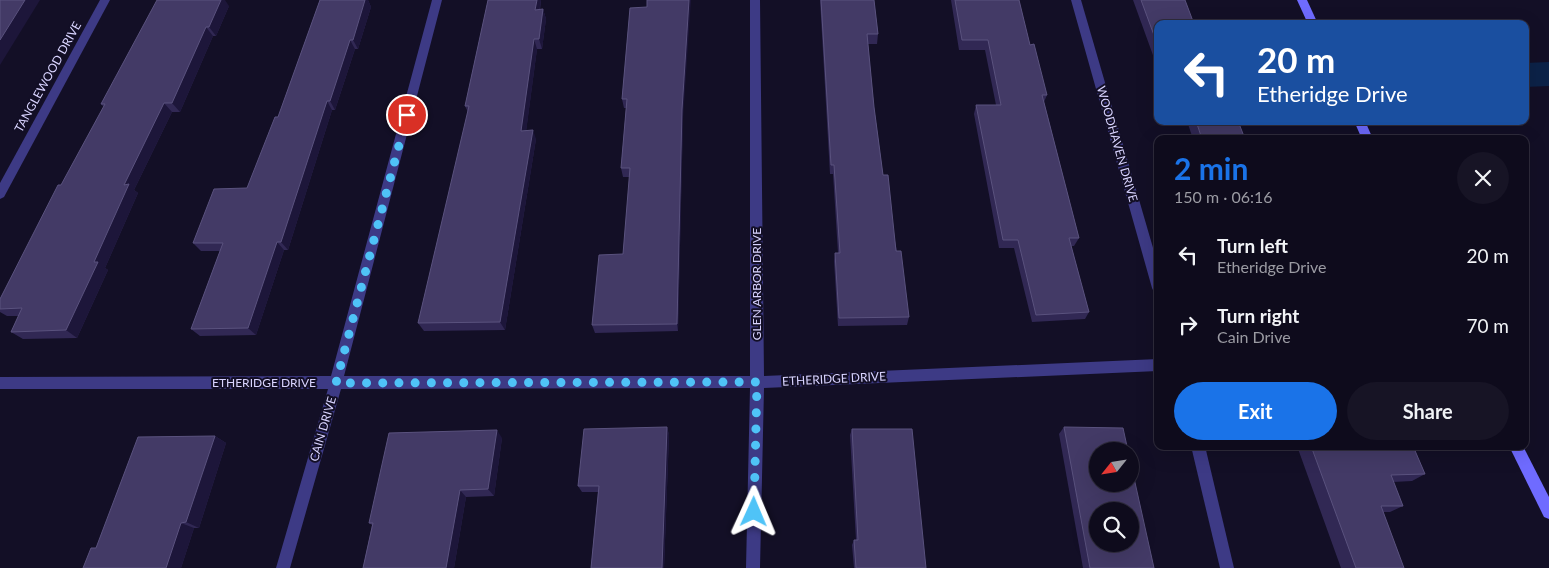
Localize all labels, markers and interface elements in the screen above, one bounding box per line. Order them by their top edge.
street label: TANGLEWOOD DRIVE [11,19,84,135]
text: 20 m [1257,38,1335,80]
icon: left [1174,40,1239,105]
text: Etheridge Drive [1257,80,1408,107]
street label: WOODHAVEN DRIVE [1094,84,1141,203]
pin [386,94,428,136]
icon: arrive [393,101,421,129]
text: 2 min [1174,150,1248,186]
button: close [1457,152,1509,204]
text: 150 m · 06:16 [1174,187,1273,206]
street label: GLEN ARBOR DRIVE [749,228,764,340]
text: Turn left [1217,234,1288,257]
icon: left [1174,241,1202,269]
text: 20 m [1466,244,1509,267]
text: Etheridge Drive [1217,257,1327,276]
text: Turn right [1217,304,1299,327]
icon: right [1174,311,1202,339]
text: 70 m [1466,314,1509,337]
text: Cain Drive [1217,327,1291,346]
street label: ETHERIDGE DRIVE [782,368,886,389]
street label: ETHERIDGE DRIVE [212,375,316,390]
button: Exit [1174,382,1337,440]
button: Share [1347,382,1509,440]
street label: CAIN DRIVE [306,395,339,463]
north arrow [1089,442,1139,492]
map controls [1089,442,1139,552]
position arrow [727,485,779,537]
button: search [1089,502,1139,552]

